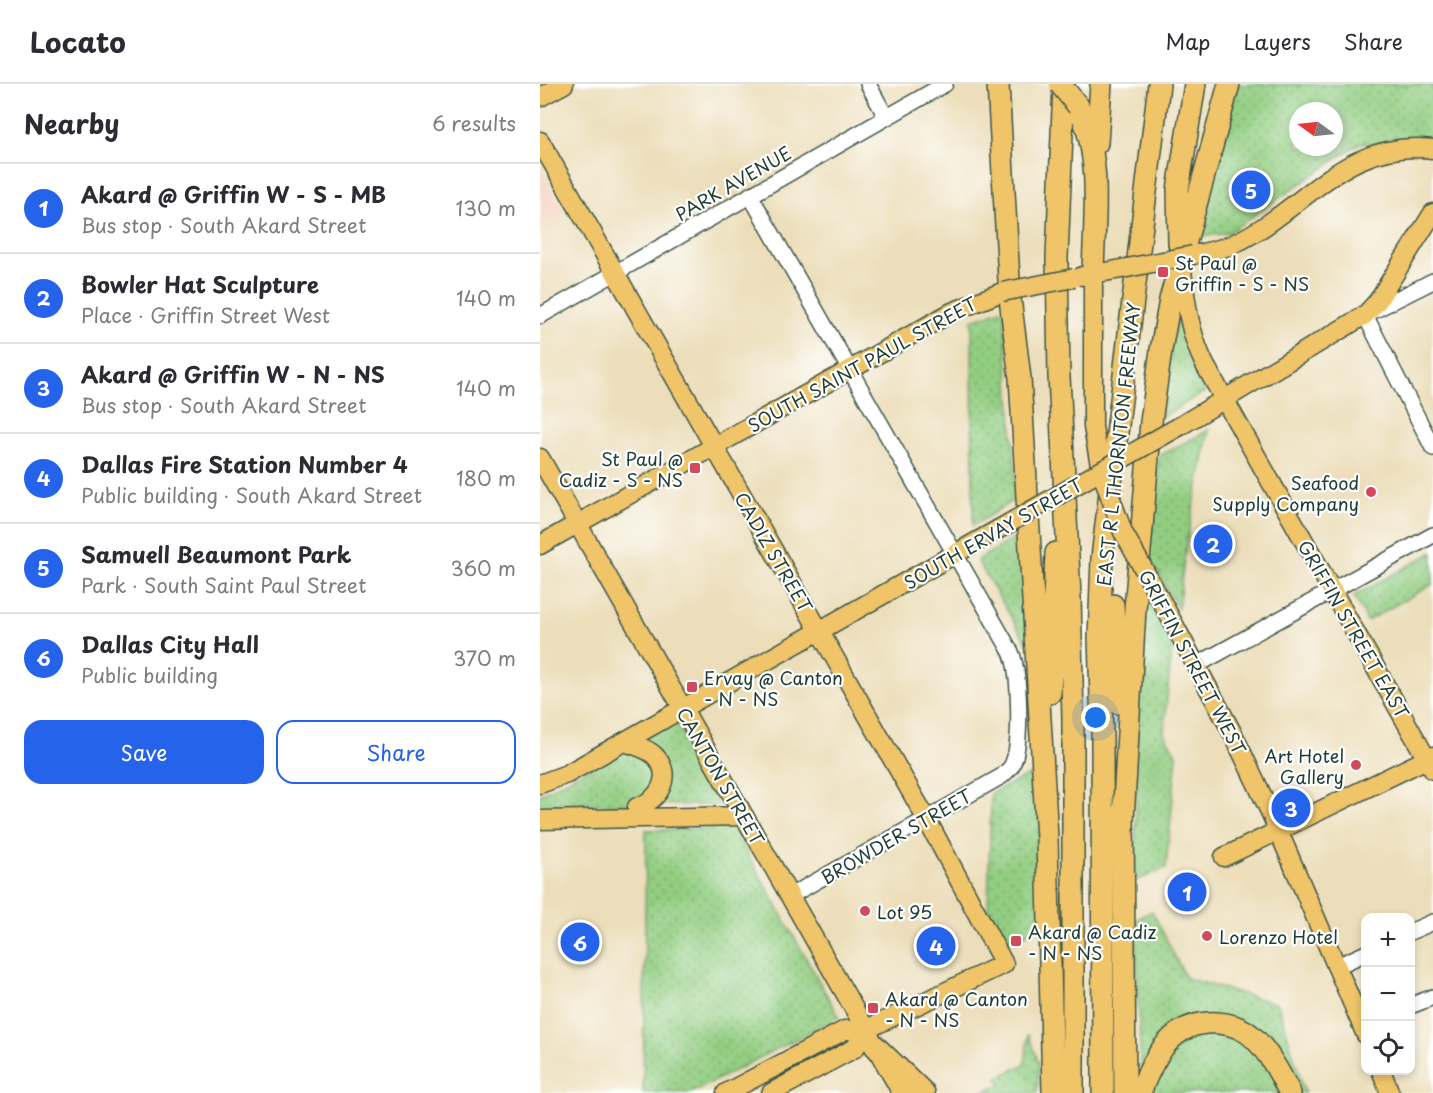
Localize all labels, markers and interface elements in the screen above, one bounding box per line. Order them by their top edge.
text: Locato [30,20,126,63]
text: Map [1166,25,1210,57]
text: Layers [1243,25,1311,57]
text: Share [1344,25,1403,57]
north arrow [1289,102,1343,156]
text: Nearby [24,104,119,143]
text: 6 results [432,108,516,138]
street label: PARK AVENUE [670,139,796,227]
pin: 5 [1232,168,1270,212]
text: Akard @ Griffin W - S - MB [81,177,386,210]
text: 1 [39,193,48,223]
text: 130 m [456,193,516,223]
text: Bus stop · South Akard Street [81,210,366,240]
place label: St Paul @ Griffin - S - NS [1175,249,1309,297]
marker: St Paul @ Griffin - S - NS [1156,265,1170,279]
text: Bowler Hat Sculpture [81,267,319,300]
text: 2 [36,283,51,313]
text: 140 m [456,283,516,313]
street label: SOUTH SAINT PAUL STREET [742,289,982,438]
text: Place · Griffin Street West [81,300,330,330]
street label: EAST R L THORNTON FREEWAY [1090,300,1146,587]
text: Akard @ Griffin W - N - NS [81,357,385,390]
text: 3 [37,373,50,403]
text: 140 m [456,373,516,403]
text: Bus stop · South Akard Street [81,390,366,420]
place label: St Paul @ Cadiz - S - NS [559,445,683,493]
text: Dallas Fire Station Number 4 [81,447,408,480]
marker: St Paul @ Cadiz - S - NS [688,461,702,475]
text: 4 [37,463,50,493]
text: 180 m [456,463,516,493]
place label: Seafood Supply Company [1212,469,1359,517]
street label: SOUTH ERVAY STREET [899,470,1088,595]
text: Public building · South Akard Street [81,480,422,510]
marker: Seafood Supply Company [1364,485,1378,499]
street label: CADIZ STREET [729,487,820,618]
pin: 2 [1194,522,1232,566]
street label: GRIFFIN STREET EAST [1292,535,1416,723]
text: Samuell Beaumont Park [81,537,351,570]
text: 5 [37,553,50,583]
text: 360 m [450,553,516,583]
street label: GRIFFIN STREET WEST [1133,565,1253,759]
text: Park · South Saint Paul Street [81,570,366,600]
text: Dallas City Hall [81,627,259,660]
text: 6 [36,643,51,673]
text: 370 m [453,643,516,673]
text: Public building [81,660,218,690]
place label: Ervay @ Canton - N - NS [704,664,843,712]
marker: Ervay @ Canton - N - NS [685,680,699,694]
street label: CANTON STREET [670,702,772,851]
your location [1081,703,1110,732]
button: Save [24,720,264,784]
button: Share [276,720,516,784]
place label: Art Hotel Gallery [1264,742,1344,790]
marker: Art Hotel Gallery [1349,758,1363,772]
street label: BROWDER STREET [816,781,977,890]
pin: 3 [1272,786,1311,830]
pin: 1 [1168,870,1206,914]
place label: Lot 95 [877,898,932,925]
marker: Lot 95 [858,904,872,918]
map controls [1361,913,1415,1075]
button: + [1361,913,1415,967]
place label: Akard @ Cadiz - N - NS [1028,918,1157,966]
pin: 6 [560,920,600,964]
place label: Lorenzo Hotel [1219,923,1338,950]
pin: 4 [916,924,956,968]
marker: Lorenzo Hotel [1200,929,1214,943]
marker: Akard @ Cadiz - N - NS [1009,934,1023,948]
button: − [1361,967,1415,1021]
place label: Akard @ Canton - N - NS [885,985,1028,1033]
marker: Akard @ Canton - N - NS [866,1001,880,1015]
button: locate [1361,1021,1415,1075]

